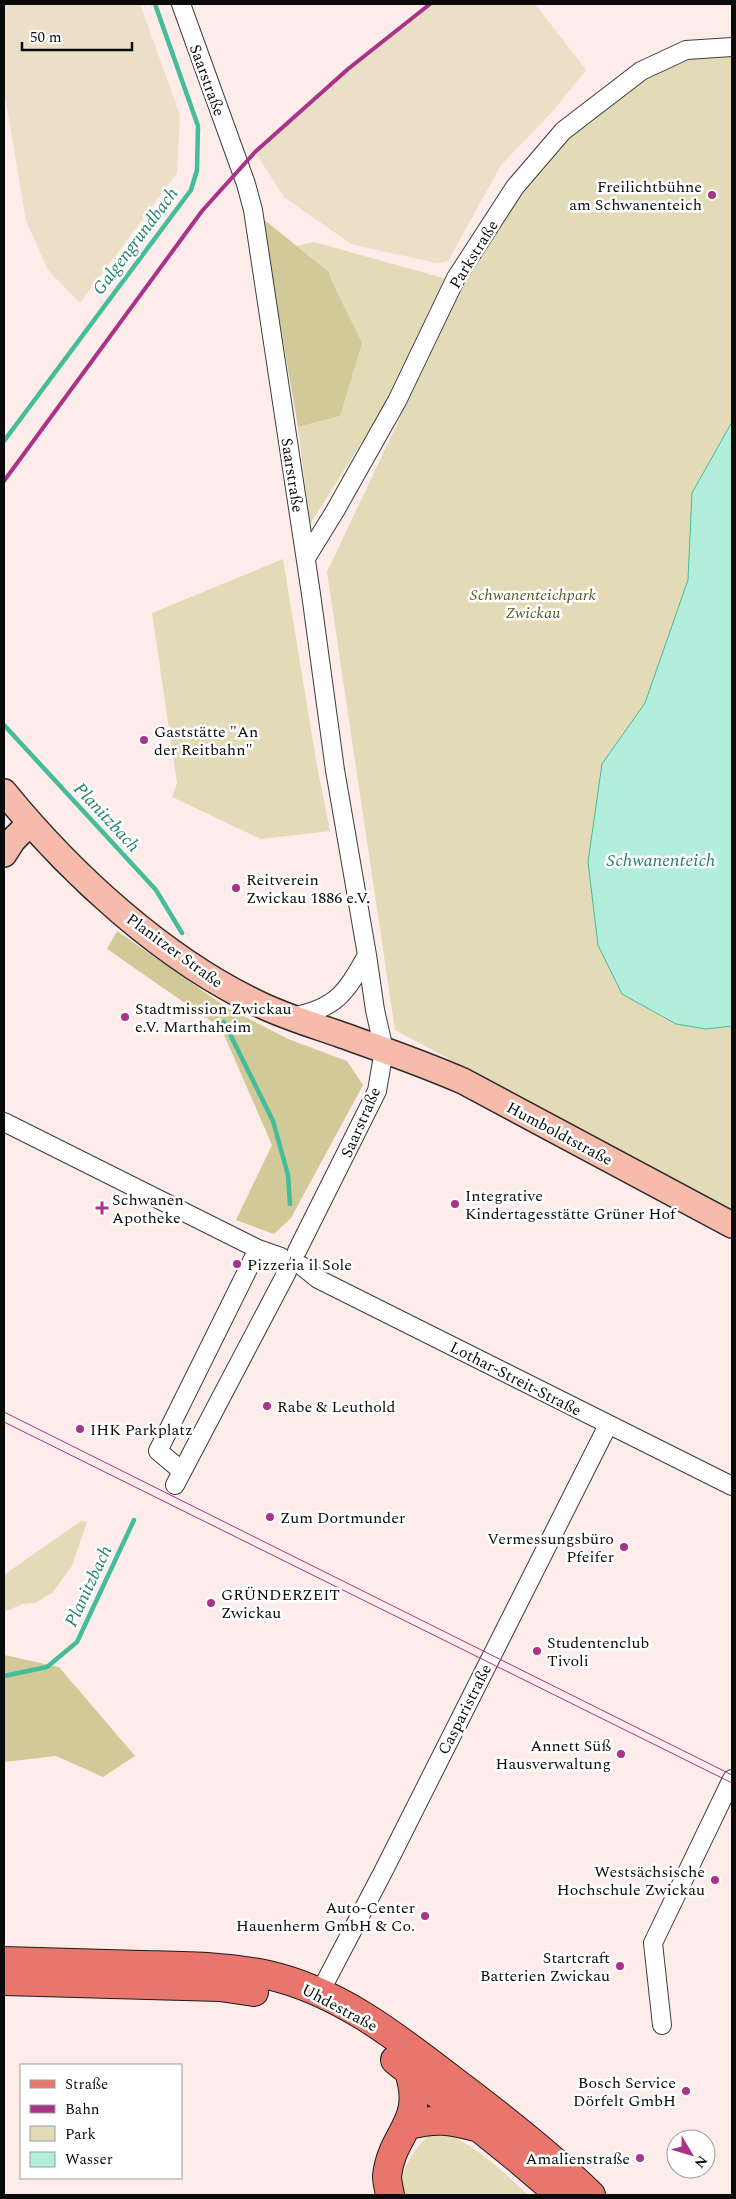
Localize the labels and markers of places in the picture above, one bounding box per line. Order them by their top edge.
place label: Freilichtbühne am Schwanenteich [569,175,702,217]
marker: Freilichtbühne am Schwanenteich [706,189,718,201]
place label: Gaststätte "An der Reitbahn" [154,720,258,762]
marker: Gaststätte "An der Reitbahn" [138,734,150,746]
place label: Reitverein Zwickau 1886 e.V. [246,868,370,910]
marker: Reitverein Zwickau 1886 e.V. [230,882,242,894]
place label: Stadtmission Zwickau e.V. Marthaheim [135,997,291,1039]
marker: Stadtmission Zwickau e.V. Marthaheim [119,1011,131,1023]
place label: Integrative Kindertagesstätte Grüner Hof [465,1184,677,1226]
place label: Schwanen Apotheke [112,1188,184,1230]
marker: Integrative Kindertagesstätte Grüner Hof [449,1198,461,1210]
marker: Schwanen Apotheke [96,1202,108,1214]
place label: Pizzeria il Sole [247,1253,352,1277]
marker: Pizzeria il Sole [231,1258,243,1270]
place label: Rabe & Leuthold [277,1395,396,1419]
marker: Rabe & Leuthold [261,1400,273,1412]
place label: IHK Parkplatz [90,1418,193,1442]
marker: IHK Parkplatz [74,1423,86,1435]
place label: Zum Dortmunder [280,1506,405,1530]
marker: Zum Dortmunder [264,1511,276,1523]
place label: Vermessungsbüro Pfeifer [487,1527,614,1569]
marker: Vermessungsbüro Pfeifer [618,1541,630,1553]
place label: GRÜNDERZEIT Zwickau [221,1583,340,1625]
marker: GRÜNDERZEIT Zwickau [205,1597,217,1609]
place label: Studentenclub Tivoli [547,1631,649,1673]
marker: Studentenclub Tivoli [531,1645,543,1657]
place label: Annett Süß Hausverwaltung [495,1734,611,1776]
marker: Annett Süß Hausverwaltung [615,1748,627,1760]
place label: Westsächsische Hochschule Zwickau [557,1860,705,1902]
marker: Westsächsische Hochschule Zwickau [709,1874,721,1886]
place label: Auto-Center Hauenherm GmbH & Co. [236,1896,415,1938]
marker: Auto-Center Hauenherm GmbH & Co. [419,1910,431,1922]
place label: Startcraft Batterien Zwickau [480,1946,610,1988]
marker: Startcraft Batterien Zwickau [614,1960,626,1972]
place label: Bosch Service Dörfelt GmbH [573,2071,676,2113]
marker: Bosch Service Dörfelt GmbH [680,2085,692,2097]
place label: Amalienstraße [526,2147,630,2171]
marker: Amalienstraße [634,2152,646,2164]

